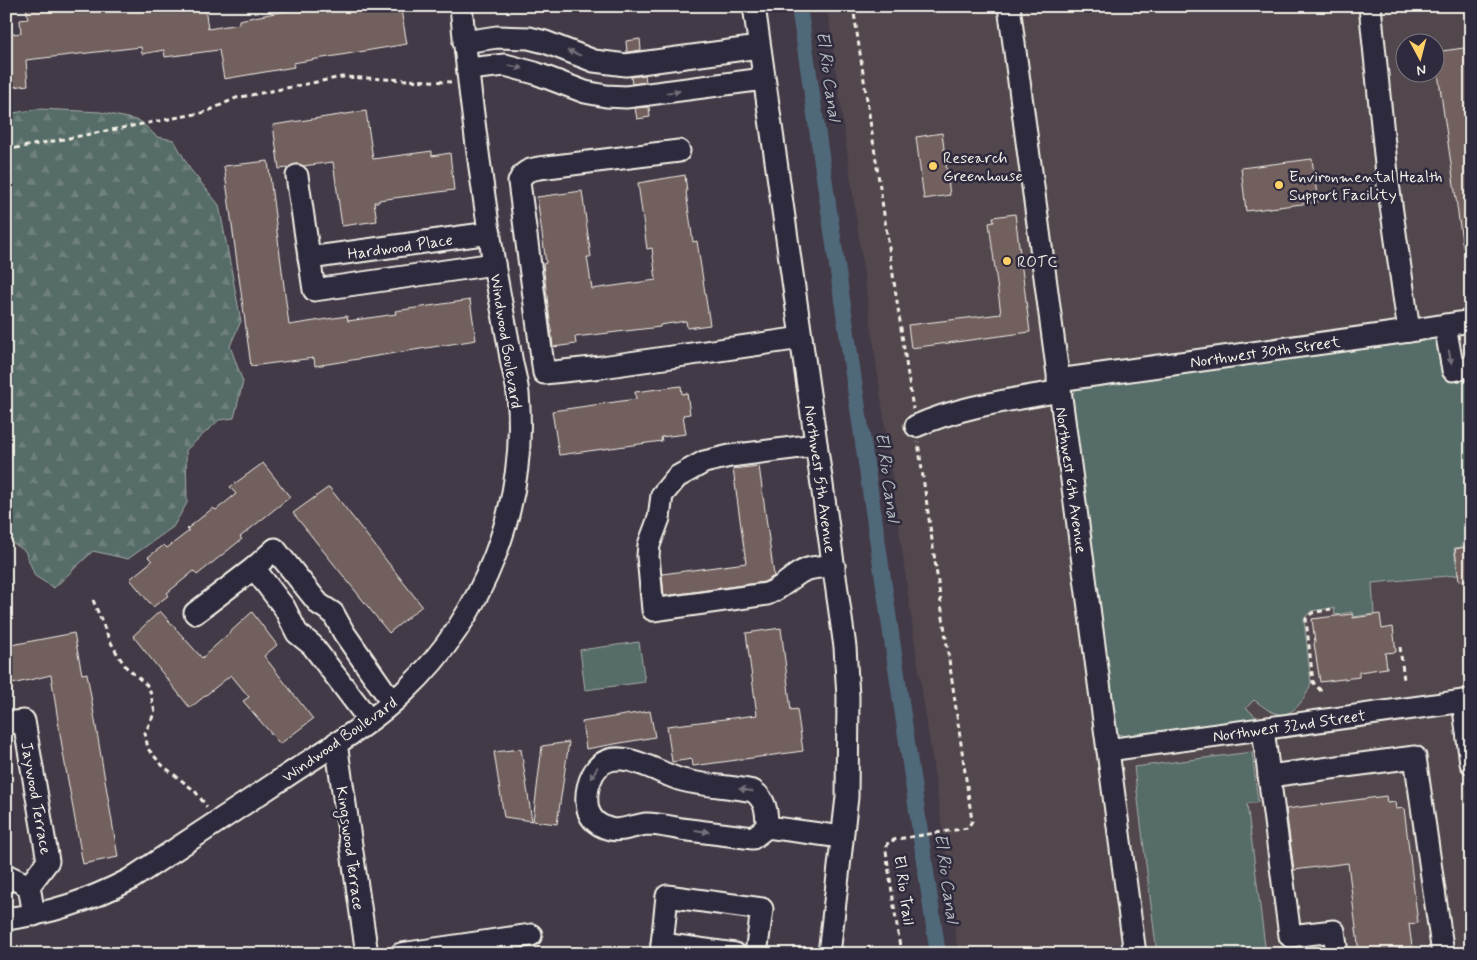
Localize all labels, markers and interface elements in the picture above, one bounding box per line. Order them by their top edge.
water label: El Rio Canal [810,30,846,125]
north arrow [1394,32,1444,82]
one-way arrow [567,49,581,57]
text: N [1416,60,1427,79]
one-way arrow [508,63,523,71]
one-way arrow [665,87,681,95]
place label: Research Greenhouse [943,148,1023,187]
marker: Research Greenhouse [927,160,939,172]
place label: Environmental Health Support Facility [1289,167,1442,206]
marker: Environmental Health Support Facility [1273,179,1285,191]
street label: Hardwood Place [346,230,454,265]
place label: ROTC [1017,252,1058,273]
marker: ROTC [1001,255,1013,267]
street label: Windwood Boulevard [484,272,527,410]
street label: Northwest 30th Street [1189,331,1342,373]
one-way arrow [1447,349,1455,365]
street label: Northwest 5th Avenue [799,404,840,555]
street label: Northwest 6th Avenue [1050,406,1091,555]
water label: El Rio Canal [869,431,905,526]
street label: Windwood Boulevard [278,693,402,788]
street label: Northwest 32nd Street [1211,705,1367,748]
street label: Jaywood Terrace [15,740,56,857]
one-way arrow [590,767,599,780]
street label: Kingswood Terrace [329,785,369,912]
one-way arrow [737,785,753,793]
one-way arrow [695,828,711,836]
water label: El Rio Canal [928,832,964,927]
street label: El Rio Trail [888,854,919,926]

